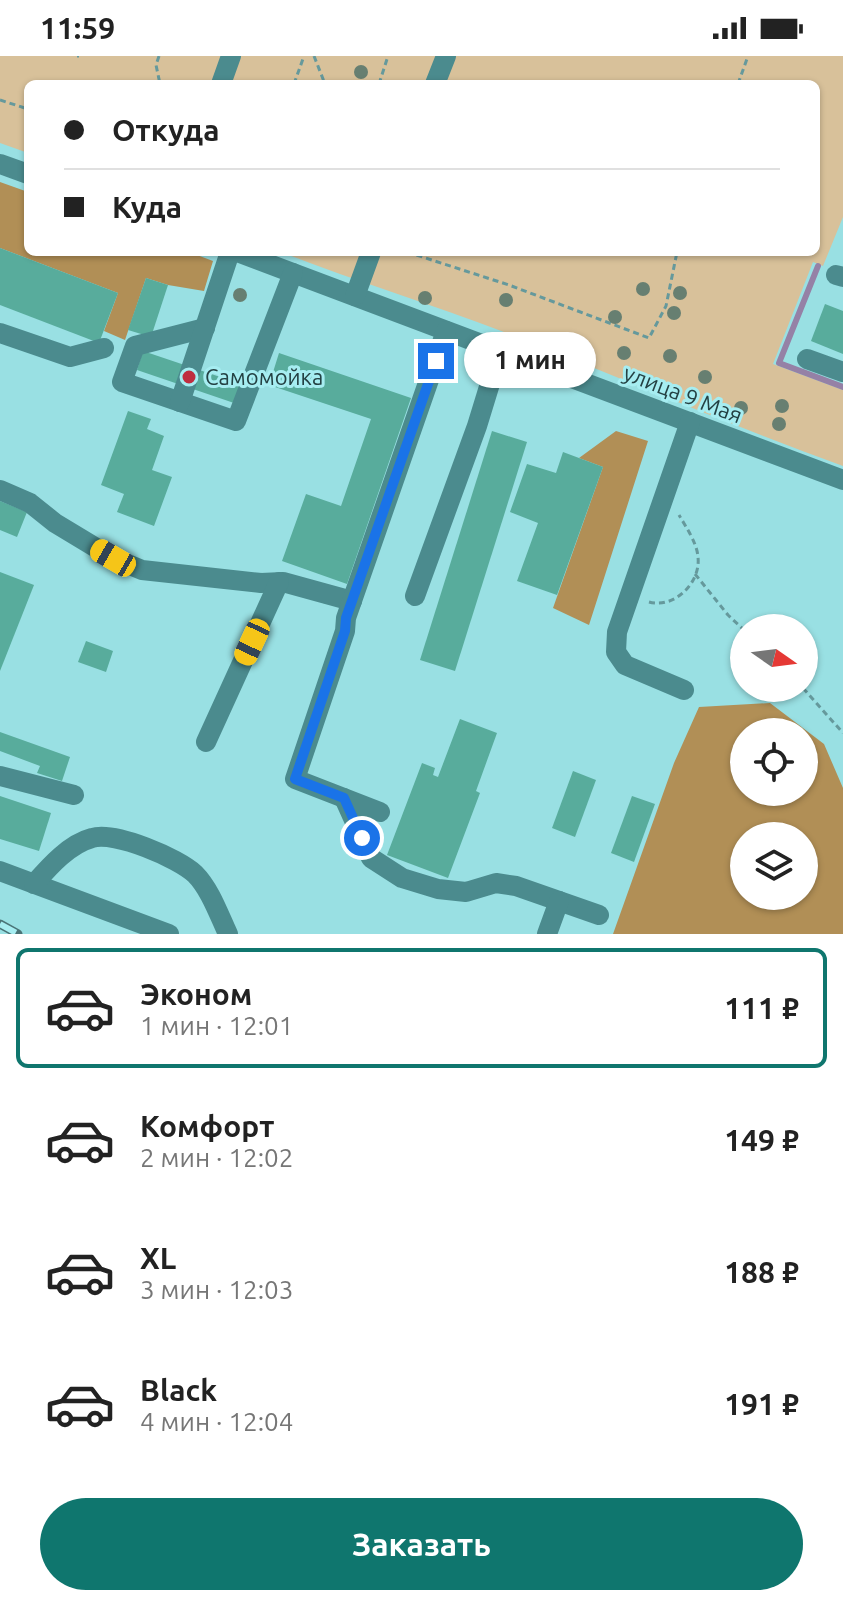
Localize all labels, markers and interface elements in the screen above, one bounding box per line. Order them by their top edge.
text: 11:59 [40,11,115,45]
text: Откуда [112,113,220,147]
text: Куда [112,190,182,224]
callout: 1 мин [464,333,596,389]
route end [418,343,454,379]
text: 1 мин [494,345,566,374]
street label: улица 9 Мая [620,359,746,428]
place label: Самомойка [205,364,323,389]
marker: Самомойка [180,368,198,386]
car [86,536,140,580]
north arrow [730,614,818,702]
map controls [730,614,818,910]
car [231,615,273,669]
button: locate [730,718,818,806]
route start [344,820,380,856]
button: layers [730,822,818,910]
icon: car [44,972,116,1044]
text: Эконом [140,977,252,1011]
text: 111 ₽ [724,991,799,1025]
text: 1 мин · 12:01 [140,1011,293,1040]
icon: car [44,1104,116,1176]
text: Комфорт [140,1109,274,1143]
text: 149 ₽ [724,1123,799,1157]
text: 2 мин · 12:02 [140,1143,293,1172]
icon: car [44,1236,116,1308]
text: XL [140,1241,176,1275]
text: 188 ₽ [724,1255,799,1289]
text: 3 мин · 12:03 [140,1275,293,1304]
icon: car [44,1368,116,1440]
text: Black [140,1373,217,1407]
text: 191 ₽ [724,1387,799,1421]
text: 4 мин · 12:04 [140,1407,293,1436]
button: Заказать [40,1498,803,1590]

